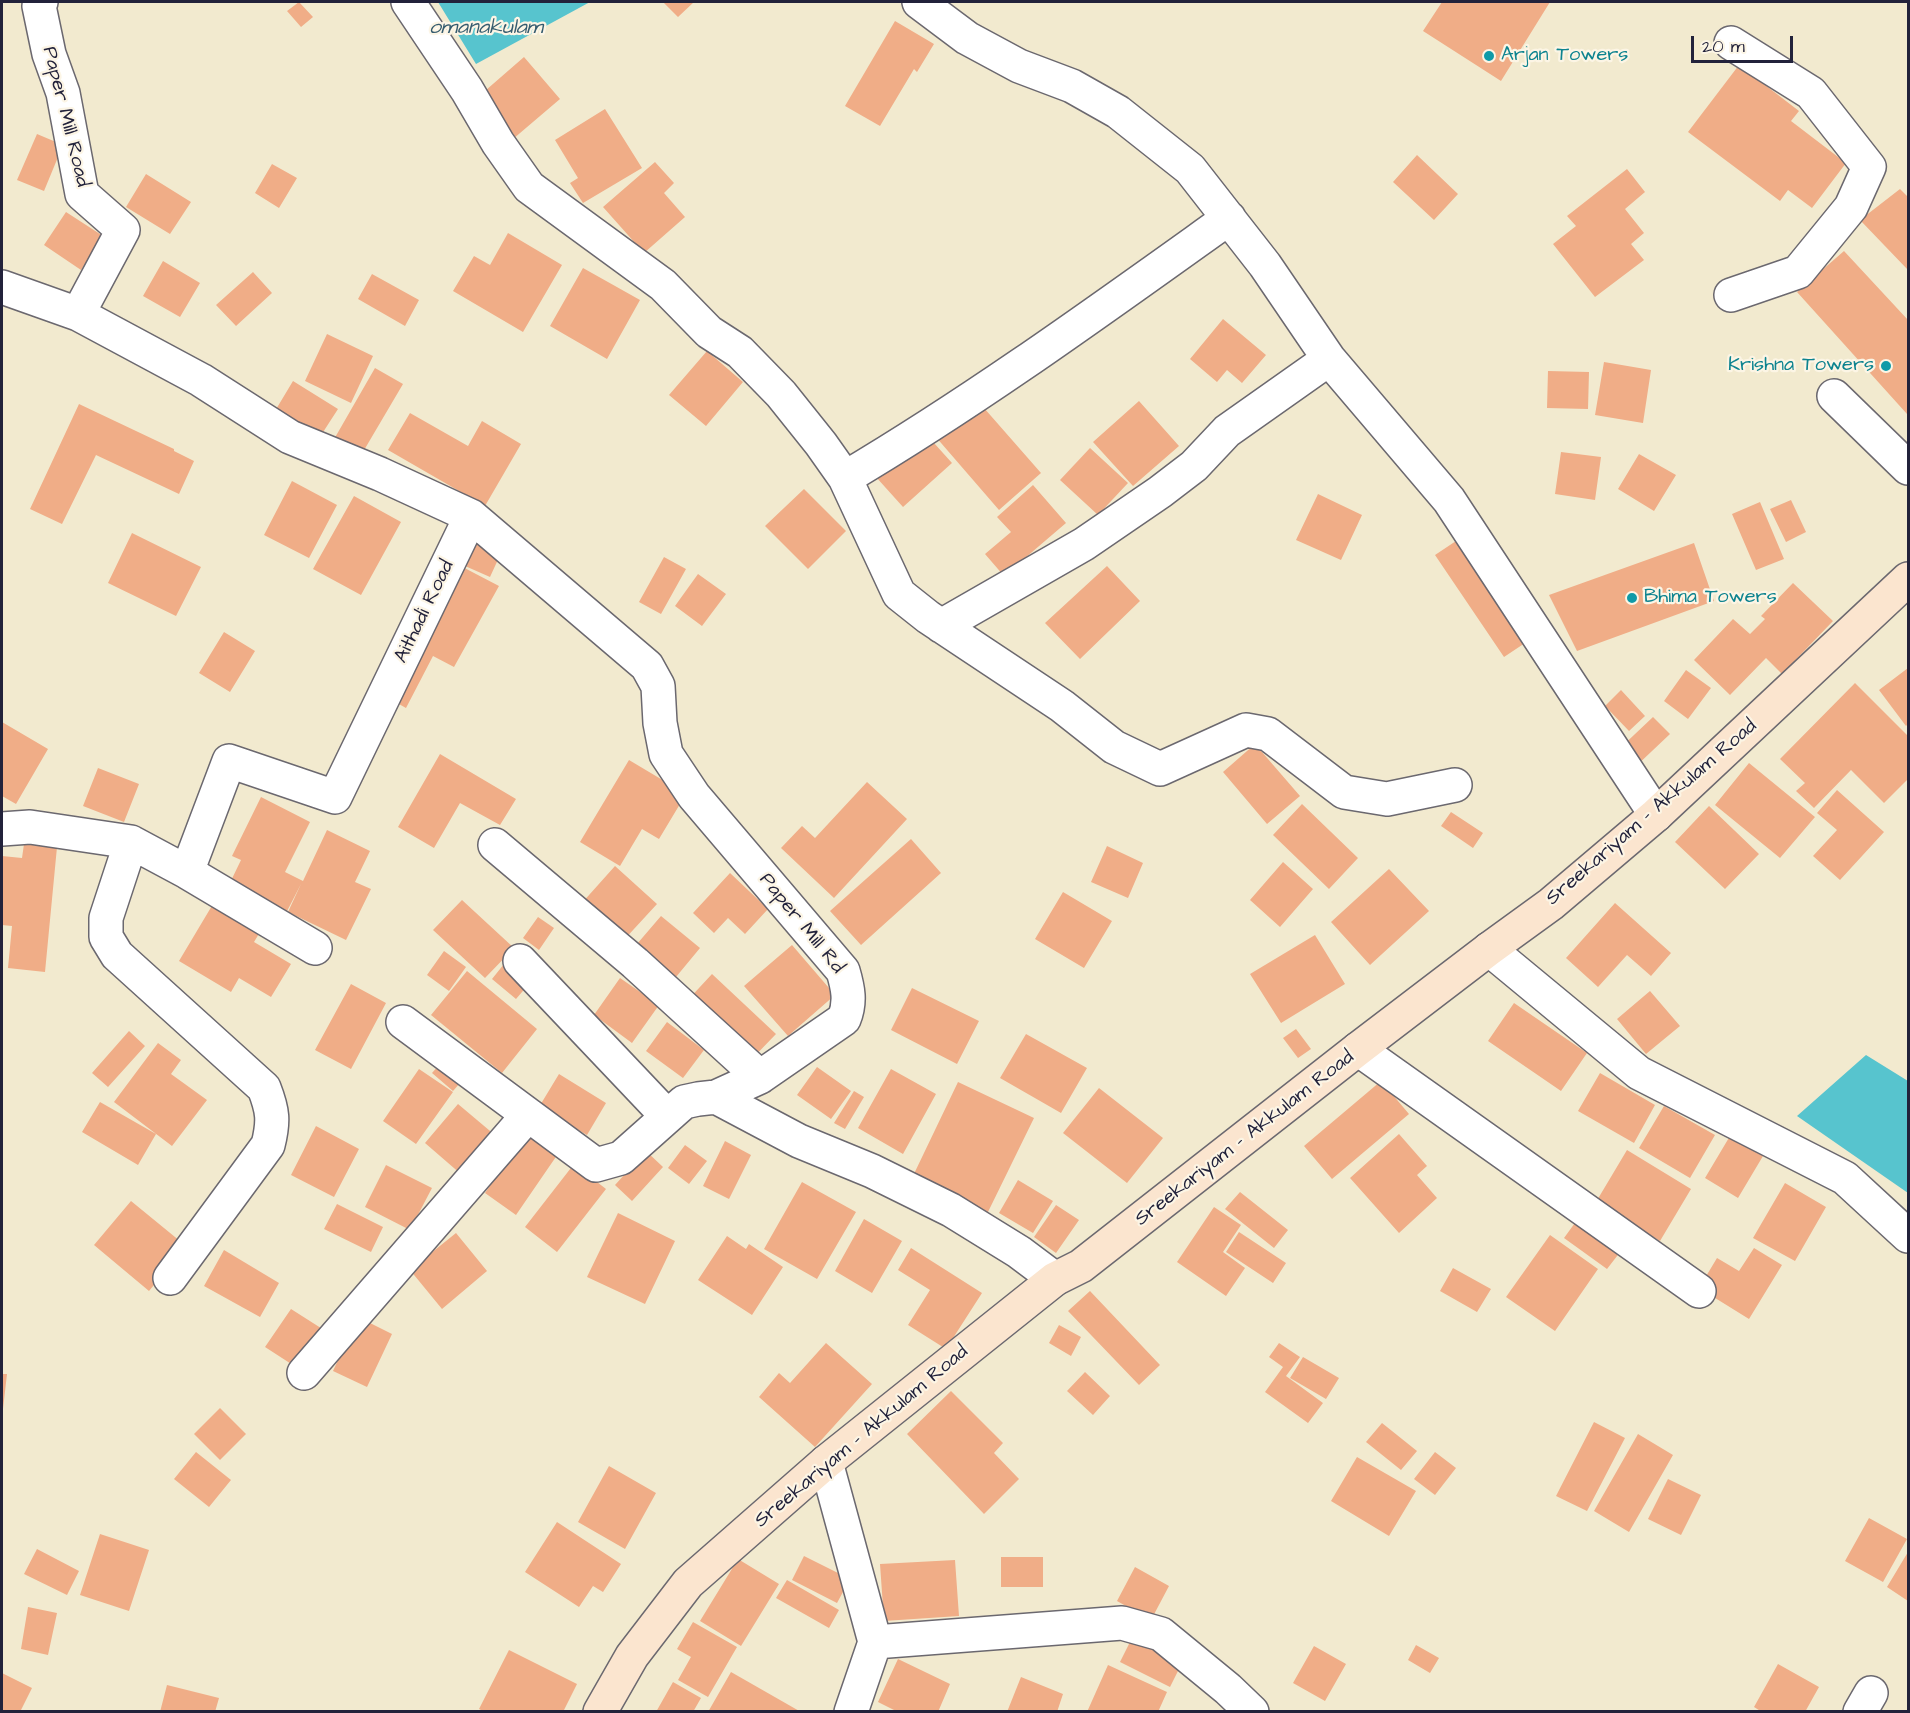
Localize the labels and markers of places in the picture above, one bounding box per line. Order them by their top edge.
place label: Arjan Towers [1501,44,1628,68]
marker: Arjan Towers [1482,49,1496,63]
place label: Krishna Towers [1728,354,1874,378]
marker: Krishna Towers [1879,359,1893,373]
place label: Bhima Towers [1644,586,1777,610]
marker: Bhima Towers [1625,591,1639,605]

